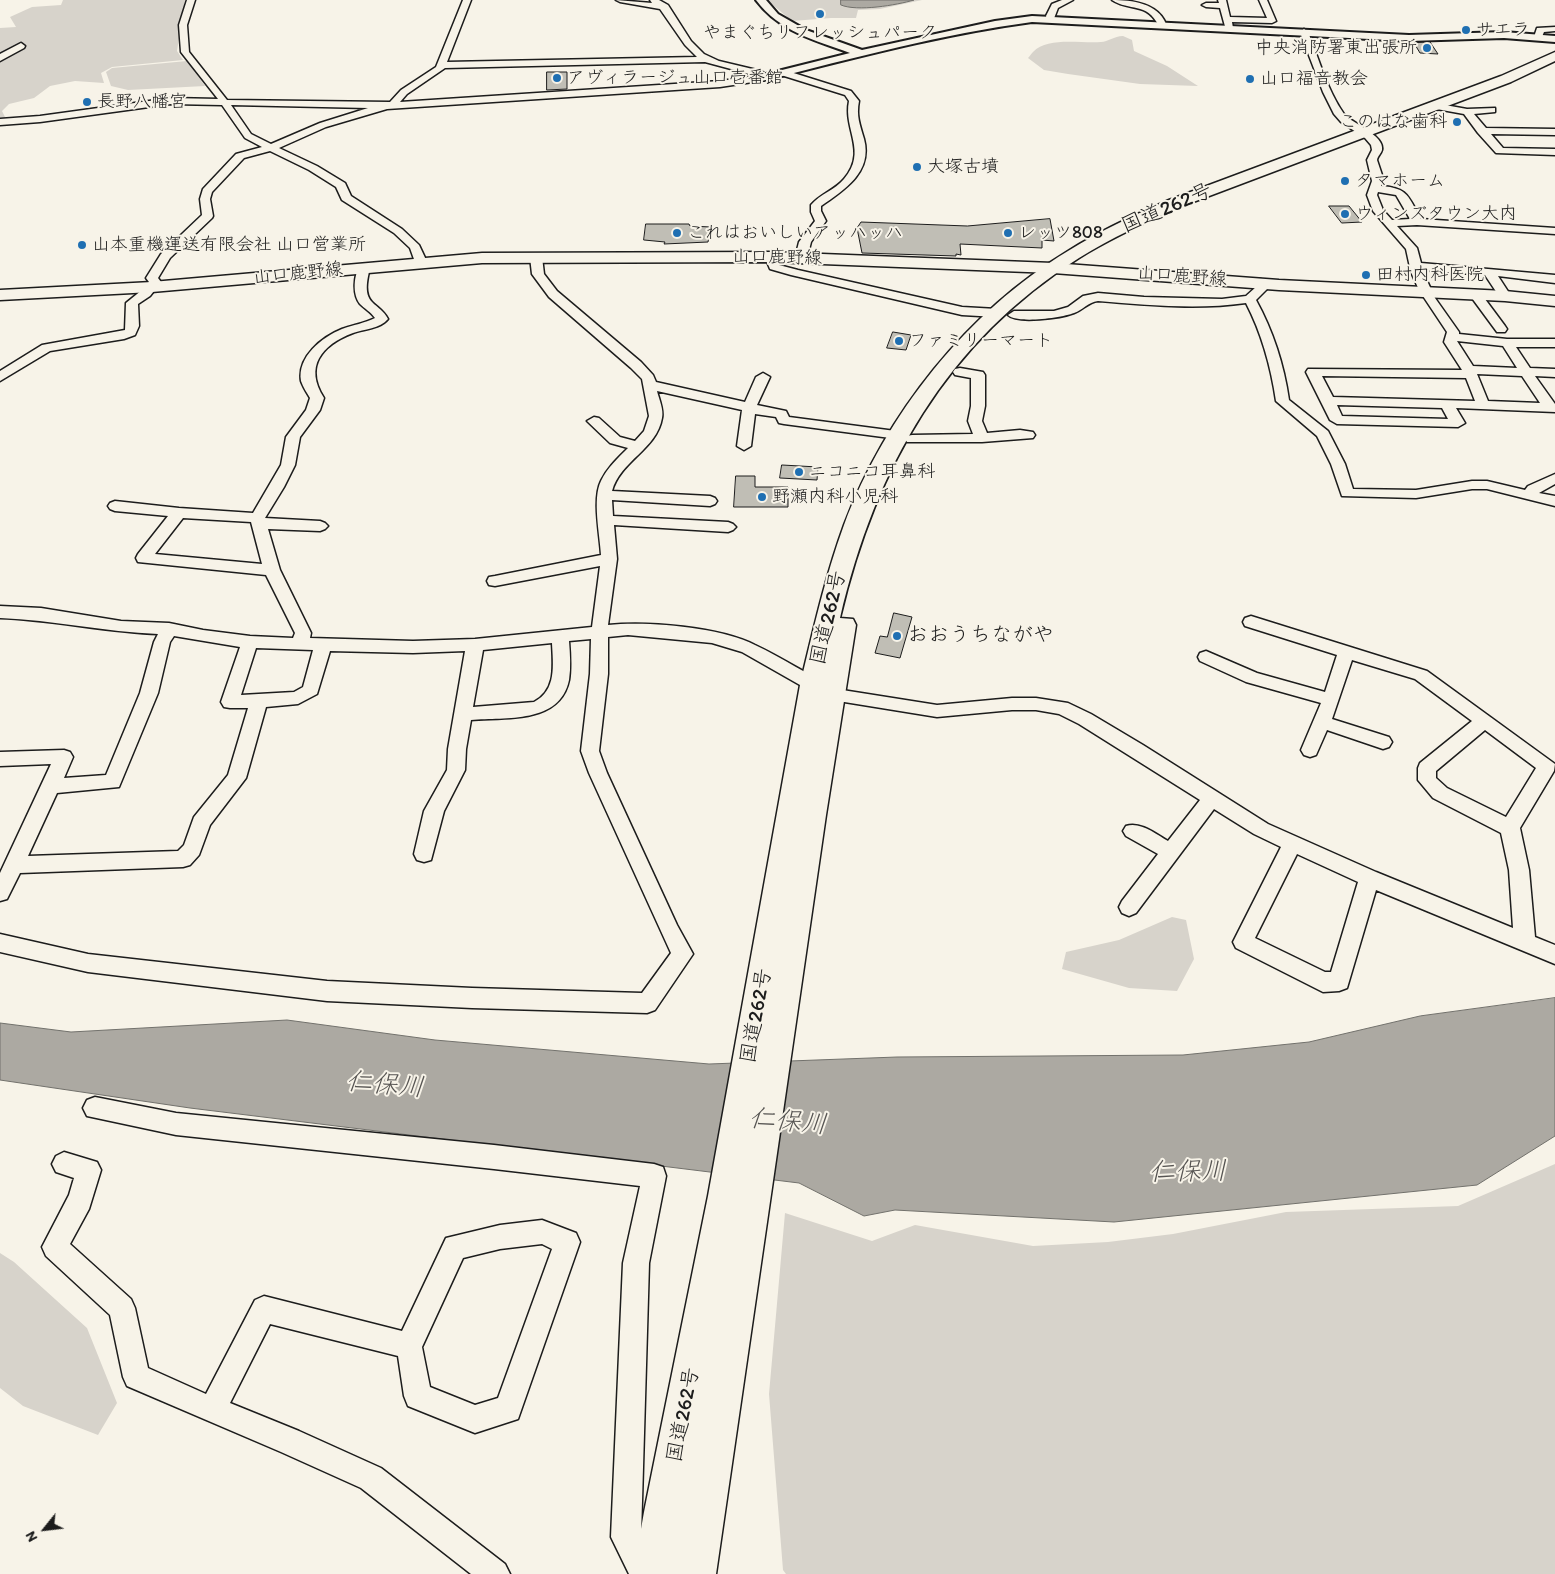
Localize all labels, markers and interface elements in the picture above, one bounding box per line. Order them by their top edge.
marker: やまぐちリフレッシュパーク [814,8,826,20]
place label: サエラ [1476,19,1530,41]
place label: やまぐちリフレッシュパーク [703,22,937,44]
marker: サエラ [1460,24,1472,36]
place label: 中央消防署東出張所 [1255,37,1417,59]
marker: 中央消防署東出張所 [1421,42,1433,54]
place label: アヴィラージュ山口壱番館 [567,67,783,89]
place label: 山口福音教会 [1260,68,1368,90]
marker: アヴィラージュ山口壱番館 [551,72,563,84]
marker: 山口福音教会 [1244,73,1256,85]
place label: 長野八幡宮 [97,91,187,113]
marker: 長野八幡宮 [81,96,93,108]
place label: このはな歯科 [1339,111,1447,133]
marker: このはな歯科 [1451,116,1463,128]
place label: 大塚古墳 [927,156,999,178]
marker: 大塚古墳 [911,161,923,173]
place label: タマホーム [1355,170,1445,192]
marker: タマホーム [1339,175,1351,187]
street label: 国道262号 [1118,179,1216,239]
place label: ウィンズタウン大内 [1355,203,1517,225]
marker: ウィンズタウン大内 [1339,208,1351,220]
place label: これはおいしいアッハッハ [687,222,903,244]
place label: レッツ808 [1018,222,1103,244]
marker: これはおいしいアッハッハ [671,227,683,239]
marker: レッツ808 [1002,227,1014,239]
place label: 山本重機運送有限会社 山口営業所 [92,234,366,256]
marker: 山本重機運送有限会社 山口営業所 [76,239,88,251]
street label: 山口鹿野線 [732,246,822,270]
street label: 山口鹿野線 [252,259,344,289]
street label: 山口鹿野線 [1136,263,1228,291]
place label: 田村内科医院 [1376,264,1484,286]
marker: 田村内科医院 [1360,269,1372,281]
place label: ファミリーマート [909,330,1053,352]
marker: ファミリーマート [893,335,905,347]
place label: ニコニコ耳鼻科 [809,461,935,483]
marker: ニコニコ耳鼻科 [793,466,805,478]
place label: 野瀬内科小児科 [772,486,898,508]
marker: 野瀬内科小児科 [756,491,768,503]
street label: 国道262号 [806,568,852,668]
place label: おおうちながや [907,623,1054,649]
marker: おおうちながや [891,630,903,642]
street label: 国道262号 [736,966,778,1066]
water label: 仁保川 [345,1067,425,1105]
water label: 仁保川 [748,1104,828,1142]
water label: 仁保川 [1149,1157,1227,1189]
street label: 国道262号 [662,1365,706,1465]
north arrow [20,1504,70,1554]
text: N [22,1528,41,1545]

